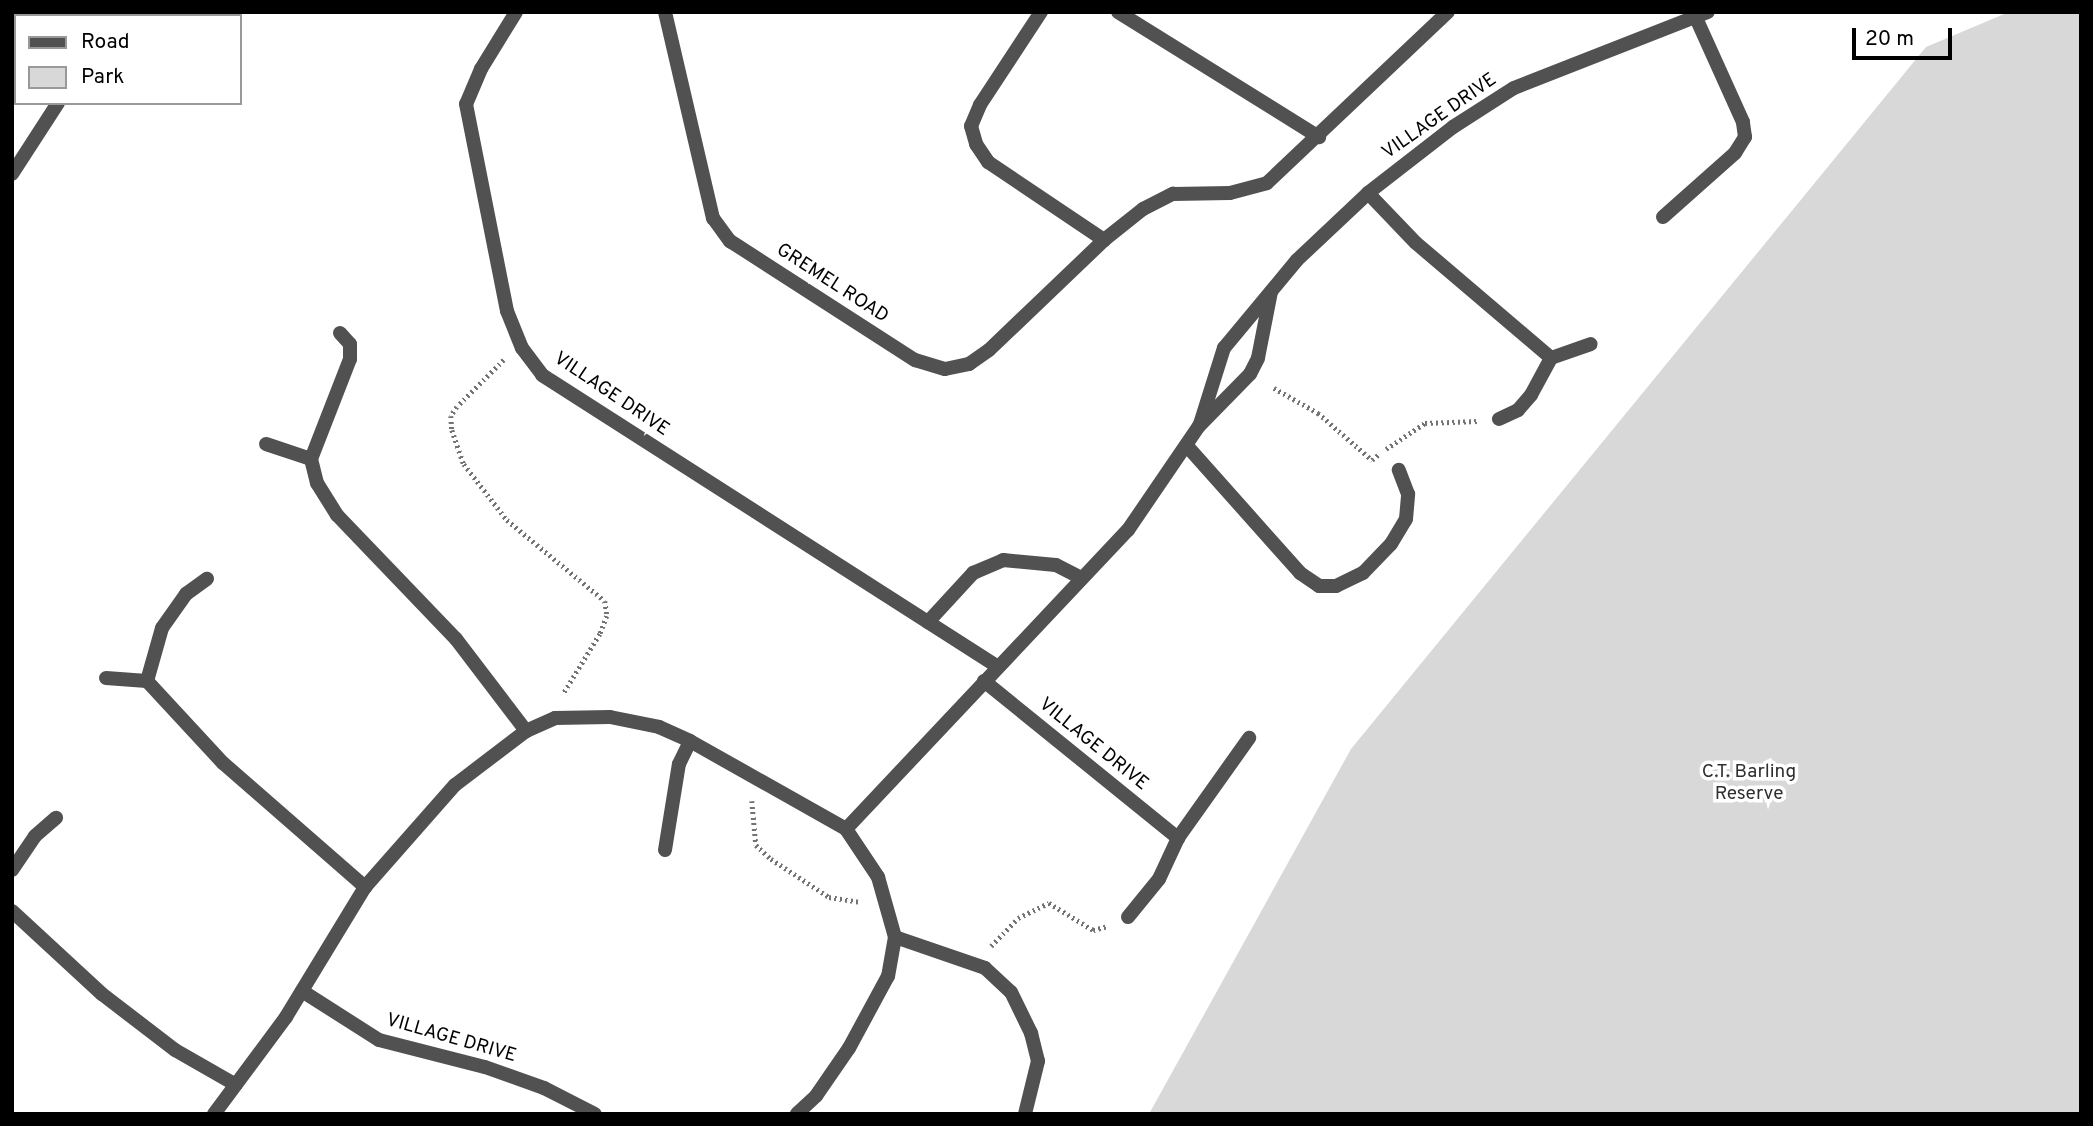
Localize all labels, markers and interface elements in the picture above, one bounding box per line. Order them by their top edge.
legend [14,14,242,105]
scale bar [1855,14,1955,58]
text: 20 m [1865,26,1914,53]
text: Road [81,29,130,56]
text: Park [81,64,124,91]
street label: VILLAGE DRIVE [1378,69,1502,165]
street label: GREMEL ROAD [771,239,893,329]
street label: VILLAGE DRIVE [549,348,673,442]
street label: VILLAGE DRIVE [1034,694,1152,796]
park label: C.T. Barling Reserve [1702,762,1796,806]
street label: VILLAGE DRIVE [383,1010,519,1068]

